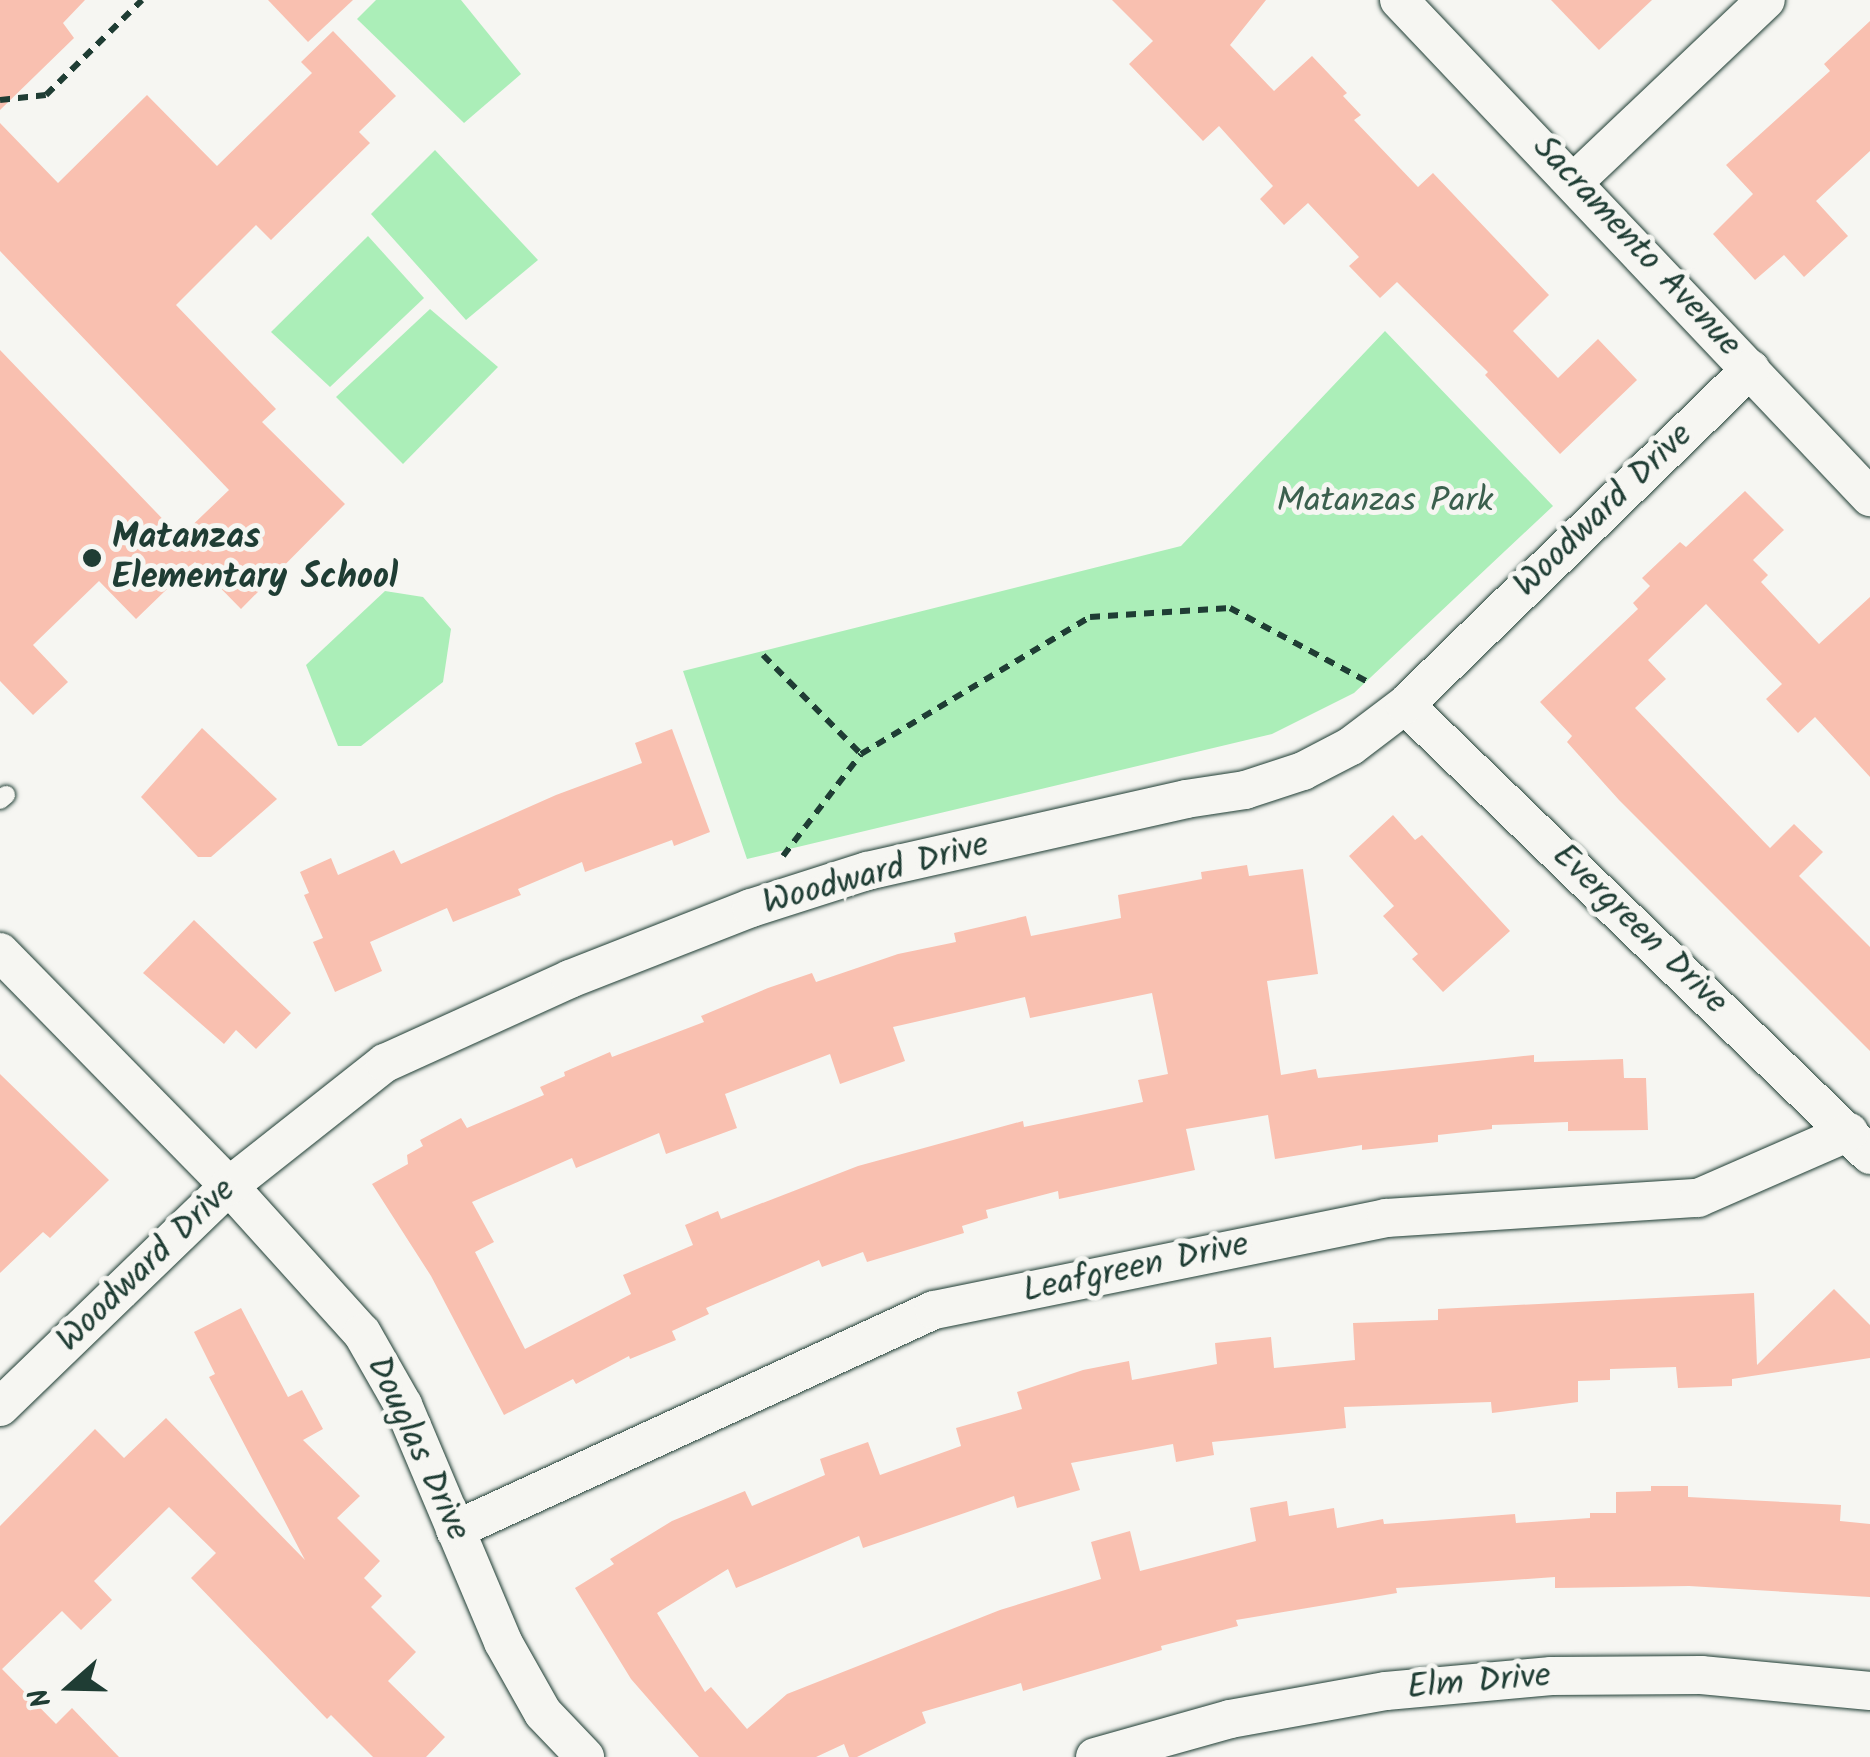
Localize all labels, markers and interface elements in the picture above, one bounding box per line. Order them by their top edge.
street label: Sacramento Avenue [1523,128,1749,366]
street label: Woodward Drive [1506,415,1702,607]
park label: Matanzas Park [1277,481,1493,523]
place label: Matanzas Elementary School [112,517,398,599]
marker: Matanzas Elementary School [81,547,103,569]
street label: Woodward Drive [758,825,994,925]
street label: Evergreen Drive [1542,836,1736,1024]
street label: Woodward Drive [49,1170,245,1362]
street label: Leafgreen Drive [1019,1225,1253,1313]
street label: Douglas Drive [356,1350,478,1548]
north arrow [20,1637,120,1737]
street label: Elm Drive [1405,1656,1553,1710]
text: N [17,1681,66,1713]

